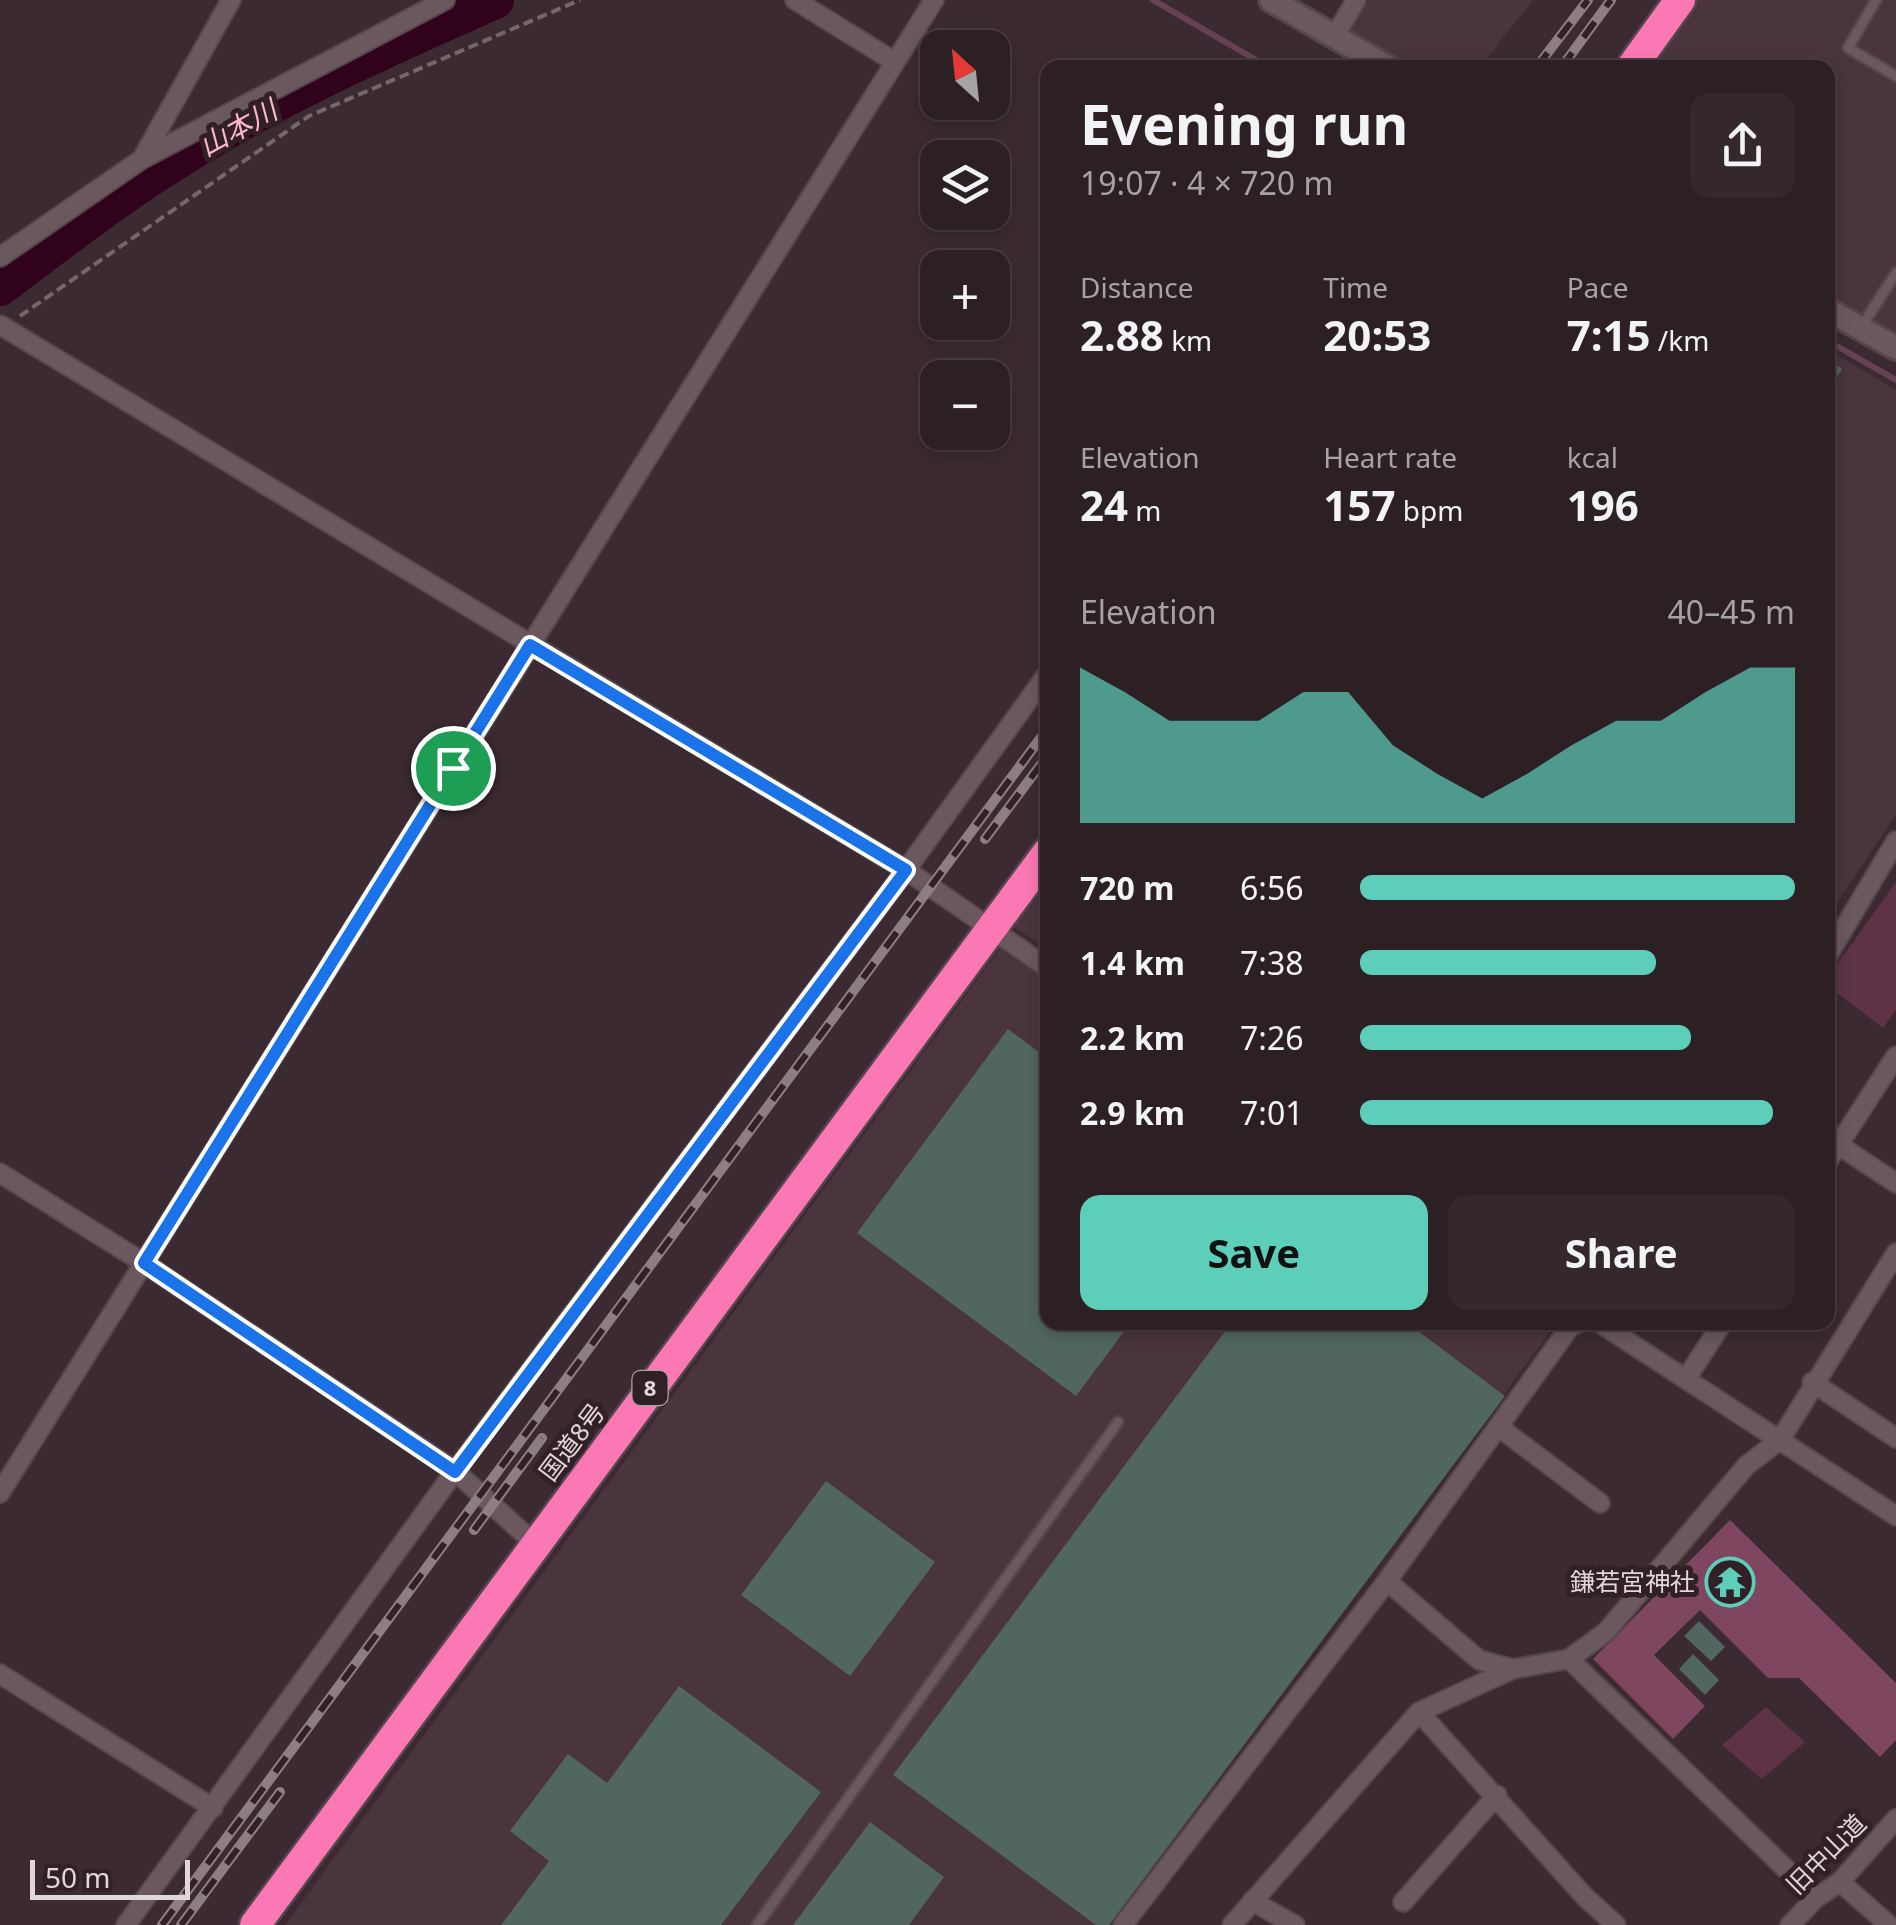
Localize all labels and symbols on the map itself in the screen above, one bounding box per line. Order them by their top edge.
north arrow [920,30,1010,120]
water label: 山本川 [192,89,286,164]
pin [411,726,496,811]
road number: 8 [632,1371,668,1405]
street label: 国道8号 [531,1396,612,1487]
temple icon: 鎌若宮神社 [1704,1556,1756,1608]
place label: 鎌若宮神社 [1570,1564,1695,1598]
street label: 旧中山道 [1778,1806,1873,1901]
scale bar [30,1855,190,1900]

